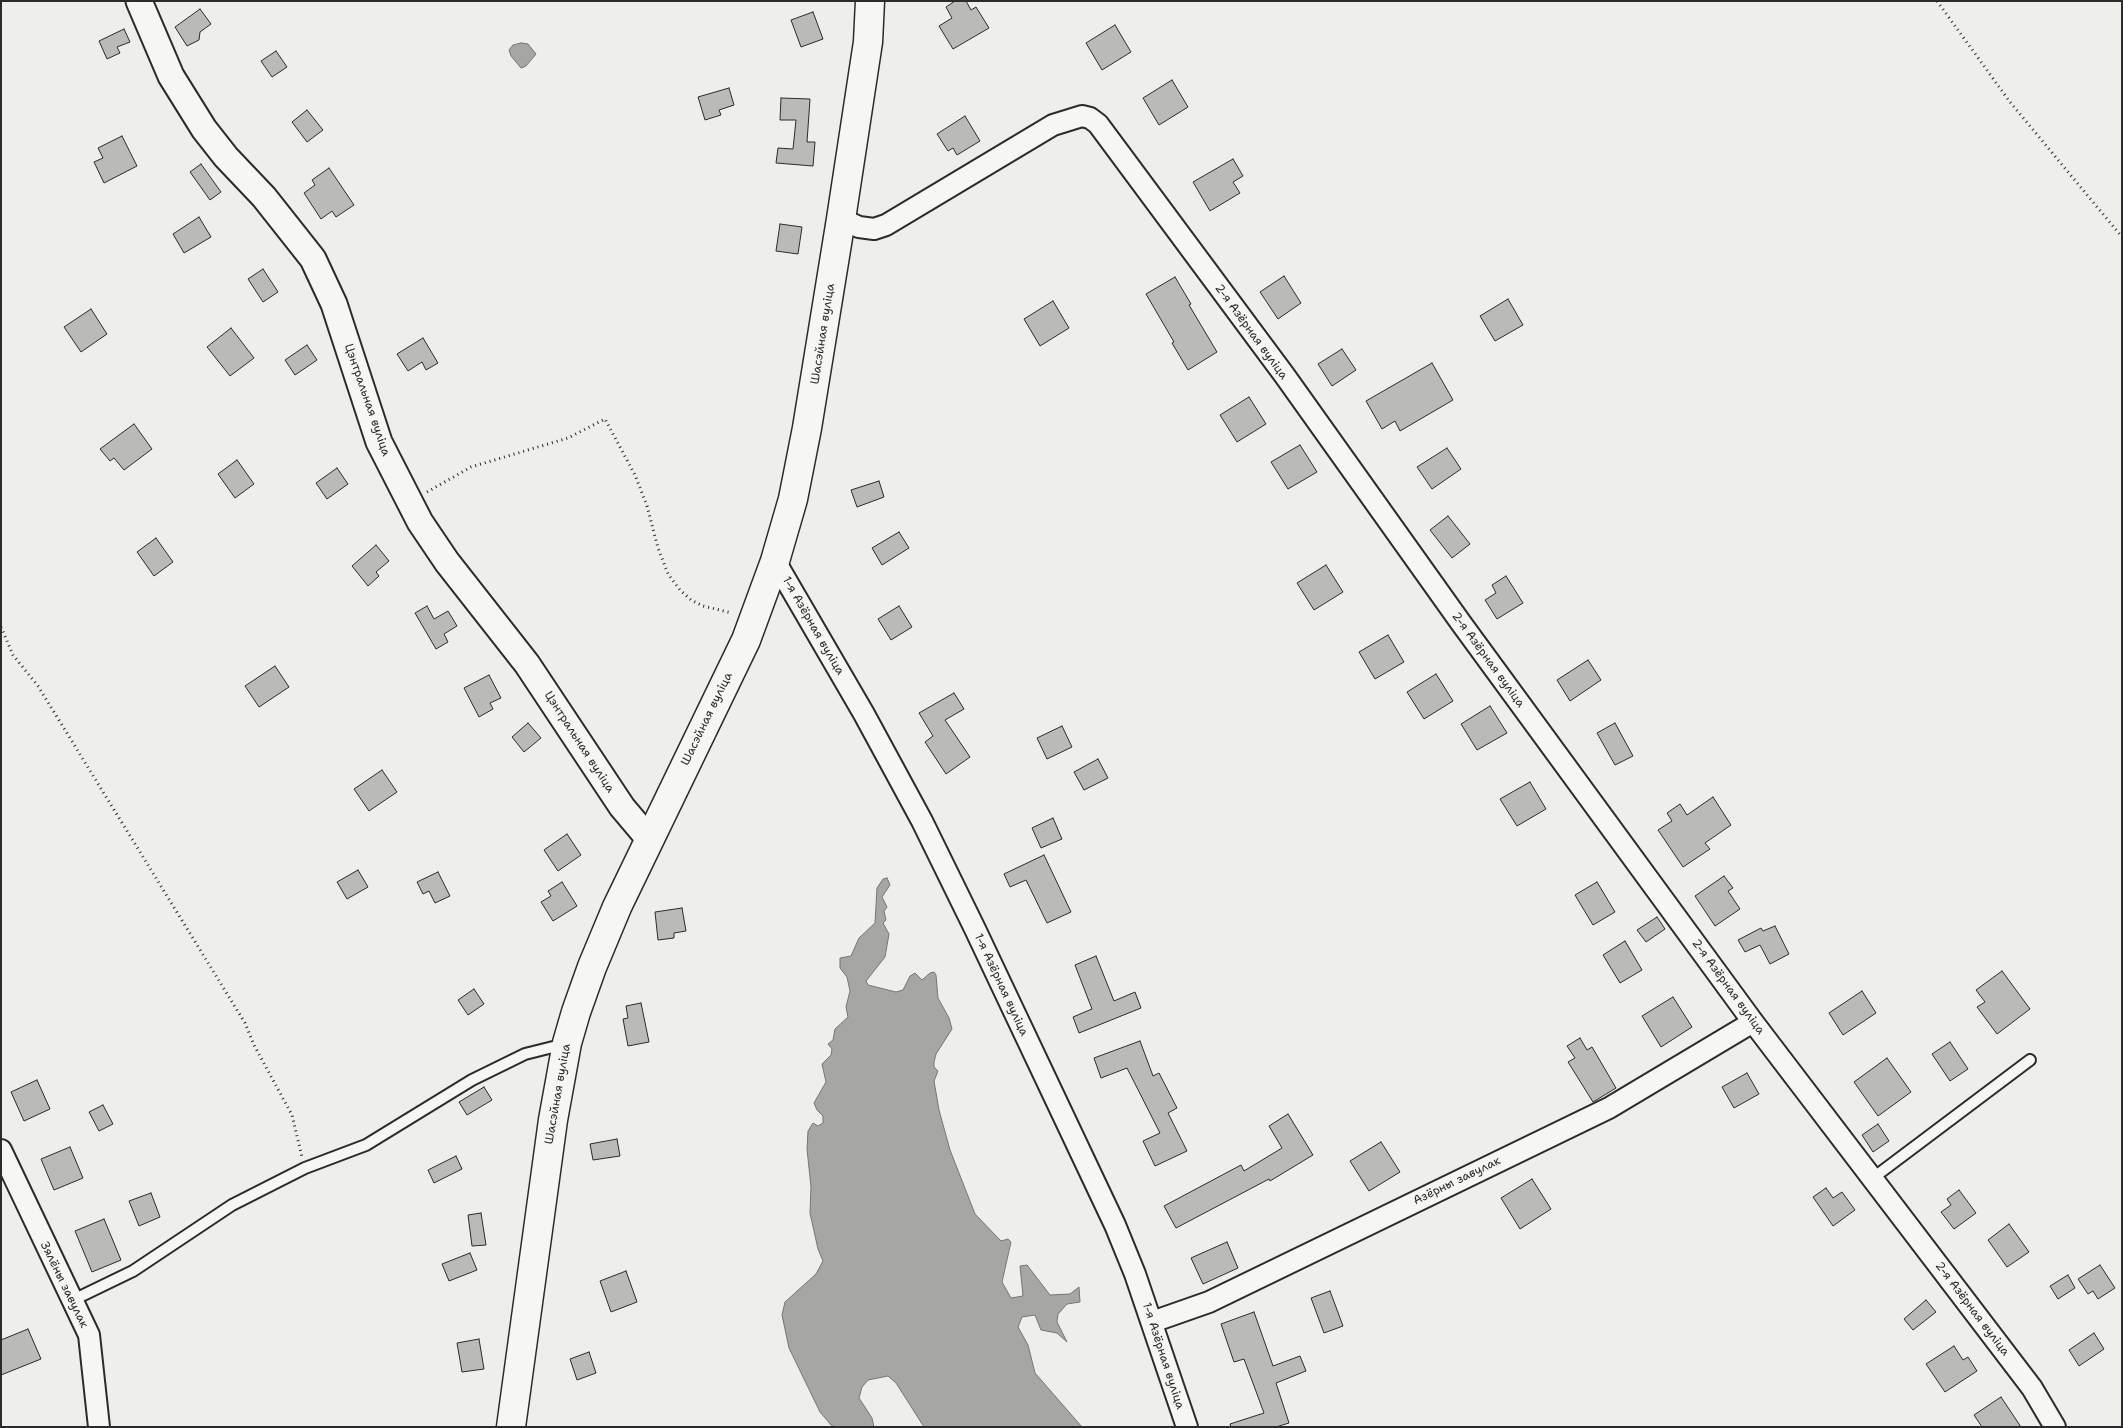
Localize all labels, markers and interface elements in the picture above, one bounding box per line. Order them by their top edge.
street label: 2-я Азёрная вуліца [1212,282,1290,382]
street label: Шасэйная вуліца [808,283,838,385]
street label: Цэнтральная вуліца [341,342,393,458]
street label: 1-я Азёрная вуліца [779,574,847,678]
street label: 2-я Азёрная вуліца [1449,610,1527,710]
street label: Шасэйная вуліца [678,670,736,768]
street label: Цэнтральная вуліца [541,689,617,795]
street label: 1-я Азёрная вуліца [971,931,1031,1039]
street label: 2-я Азёрная вуліца [1689,937,1767,1037]
street label: Шасэйная вуліца [542,1043,574,1145]
street label: Азёрны завулак [1411,1154,1503,1208]
street label: Зялёны завулак [37,1239,91,1331]
street label: 2-я Азёрная вуліца [1932,1259,2012,1359]
street label: 1-я Азёрная вуліца [1139,1301,1187,1411]

